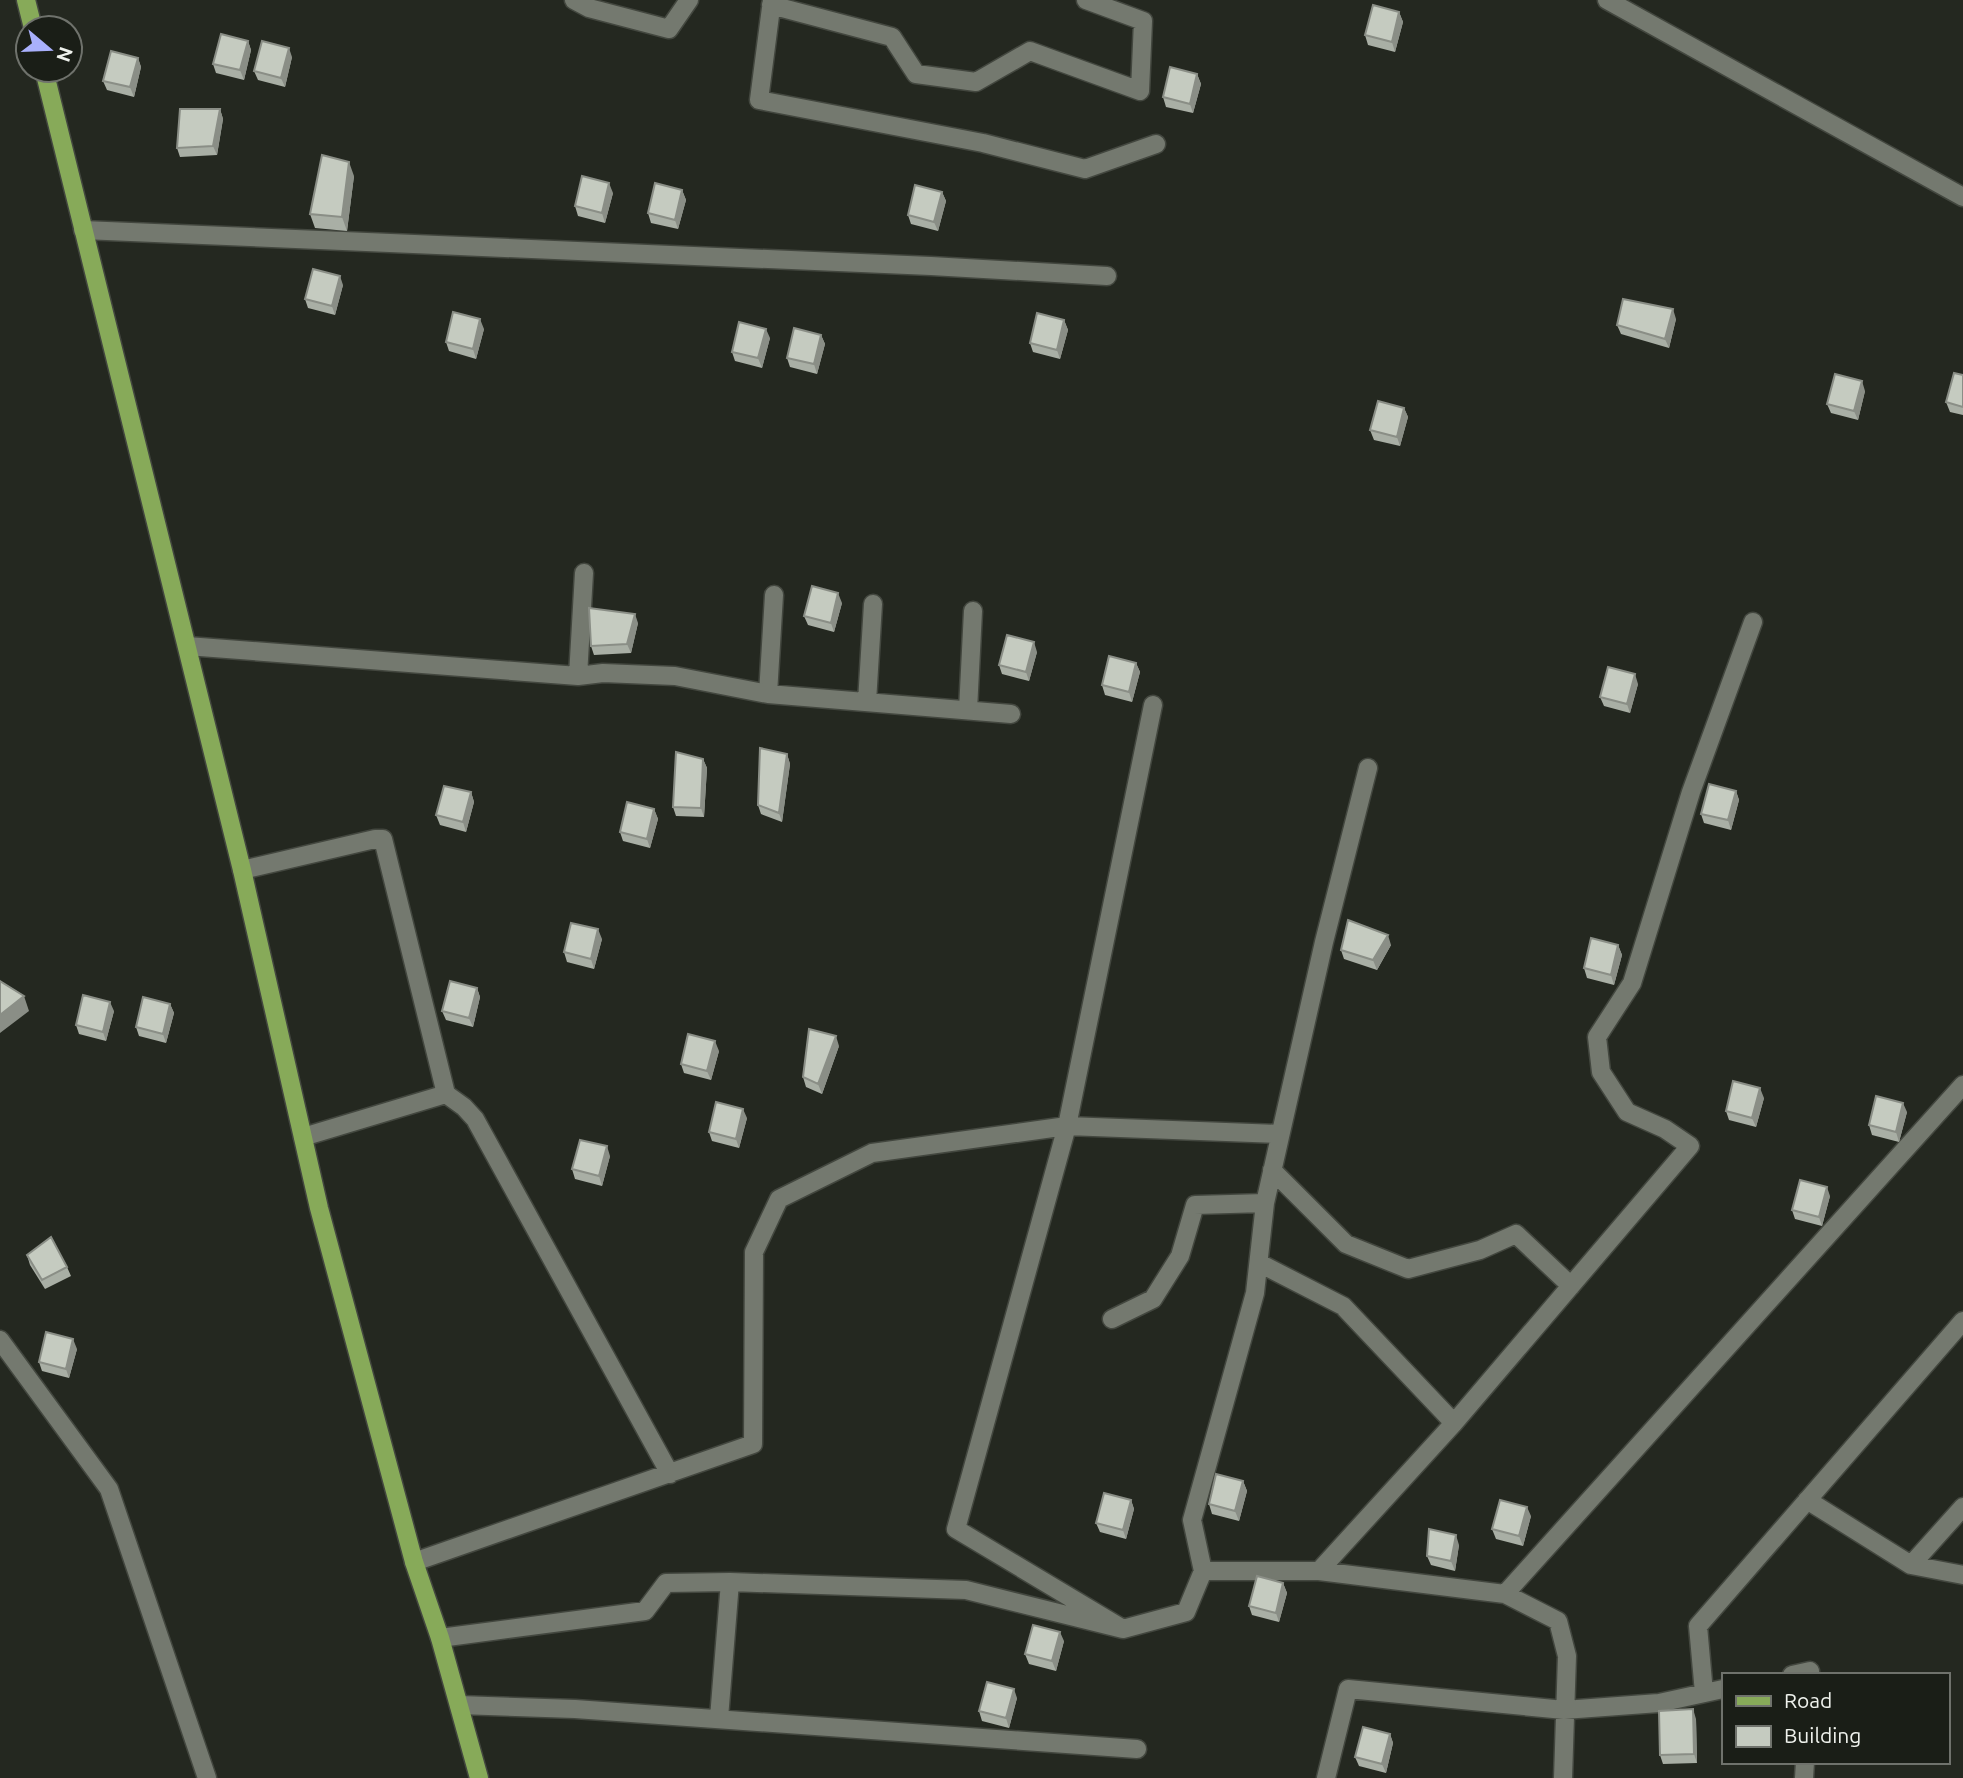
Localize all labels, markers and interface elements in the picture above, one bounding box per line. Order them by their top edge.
north arrow [14,14,84,84]
text: N [52,44,78,65]
legend [1722,1673,1949,1764]
text: Road [1784,1688,1832,1712]
text: Building [1784,1723,1861,1747]

